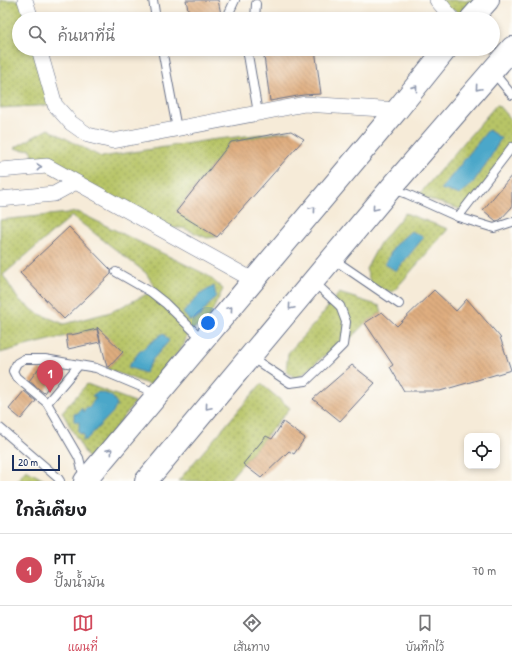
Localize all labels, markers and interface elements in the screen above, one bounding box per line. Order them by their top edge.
search box [12,12,500,56]
icon: search [26,23,48,45]
text: ค้นหาที่นี่ [58,25,115,46]
one-way arrow [475,83,482,91]
one-way arrow [410,85,417,92]
one-way arrow [36,163,42,172]
one-way arrow [372,203,379,210]
one-way arrow [309,206,316,214]
one-way arrow [289,303,296,310]
one-way arrow [225,306,232,313]
your location [198,313,218,333]
pin: 1 [37,360,63,393]
one-way arrow [205,403,212,410]
map controls [464,433,500,469]
button: locate [464,433,500,469]
one-way arrow [106,449,113,456]
scale bar [12,453,60,472]
text: 20 m [18,455,38,469]
text: ใกล้เคียง [16,498,87,521]
text: PTT [54,548,75,569]
text: 1 [27,561,31,579]
text: 70 m [472,561,496,579]
text: ปั๊มน้ำมัน [54,573,105,591]
tab: แผนที่ [68,612,98,655]
tab: เส้นทาง [233,612,270,655]
tab: บันทึกไว้ [405,612,444,655]

